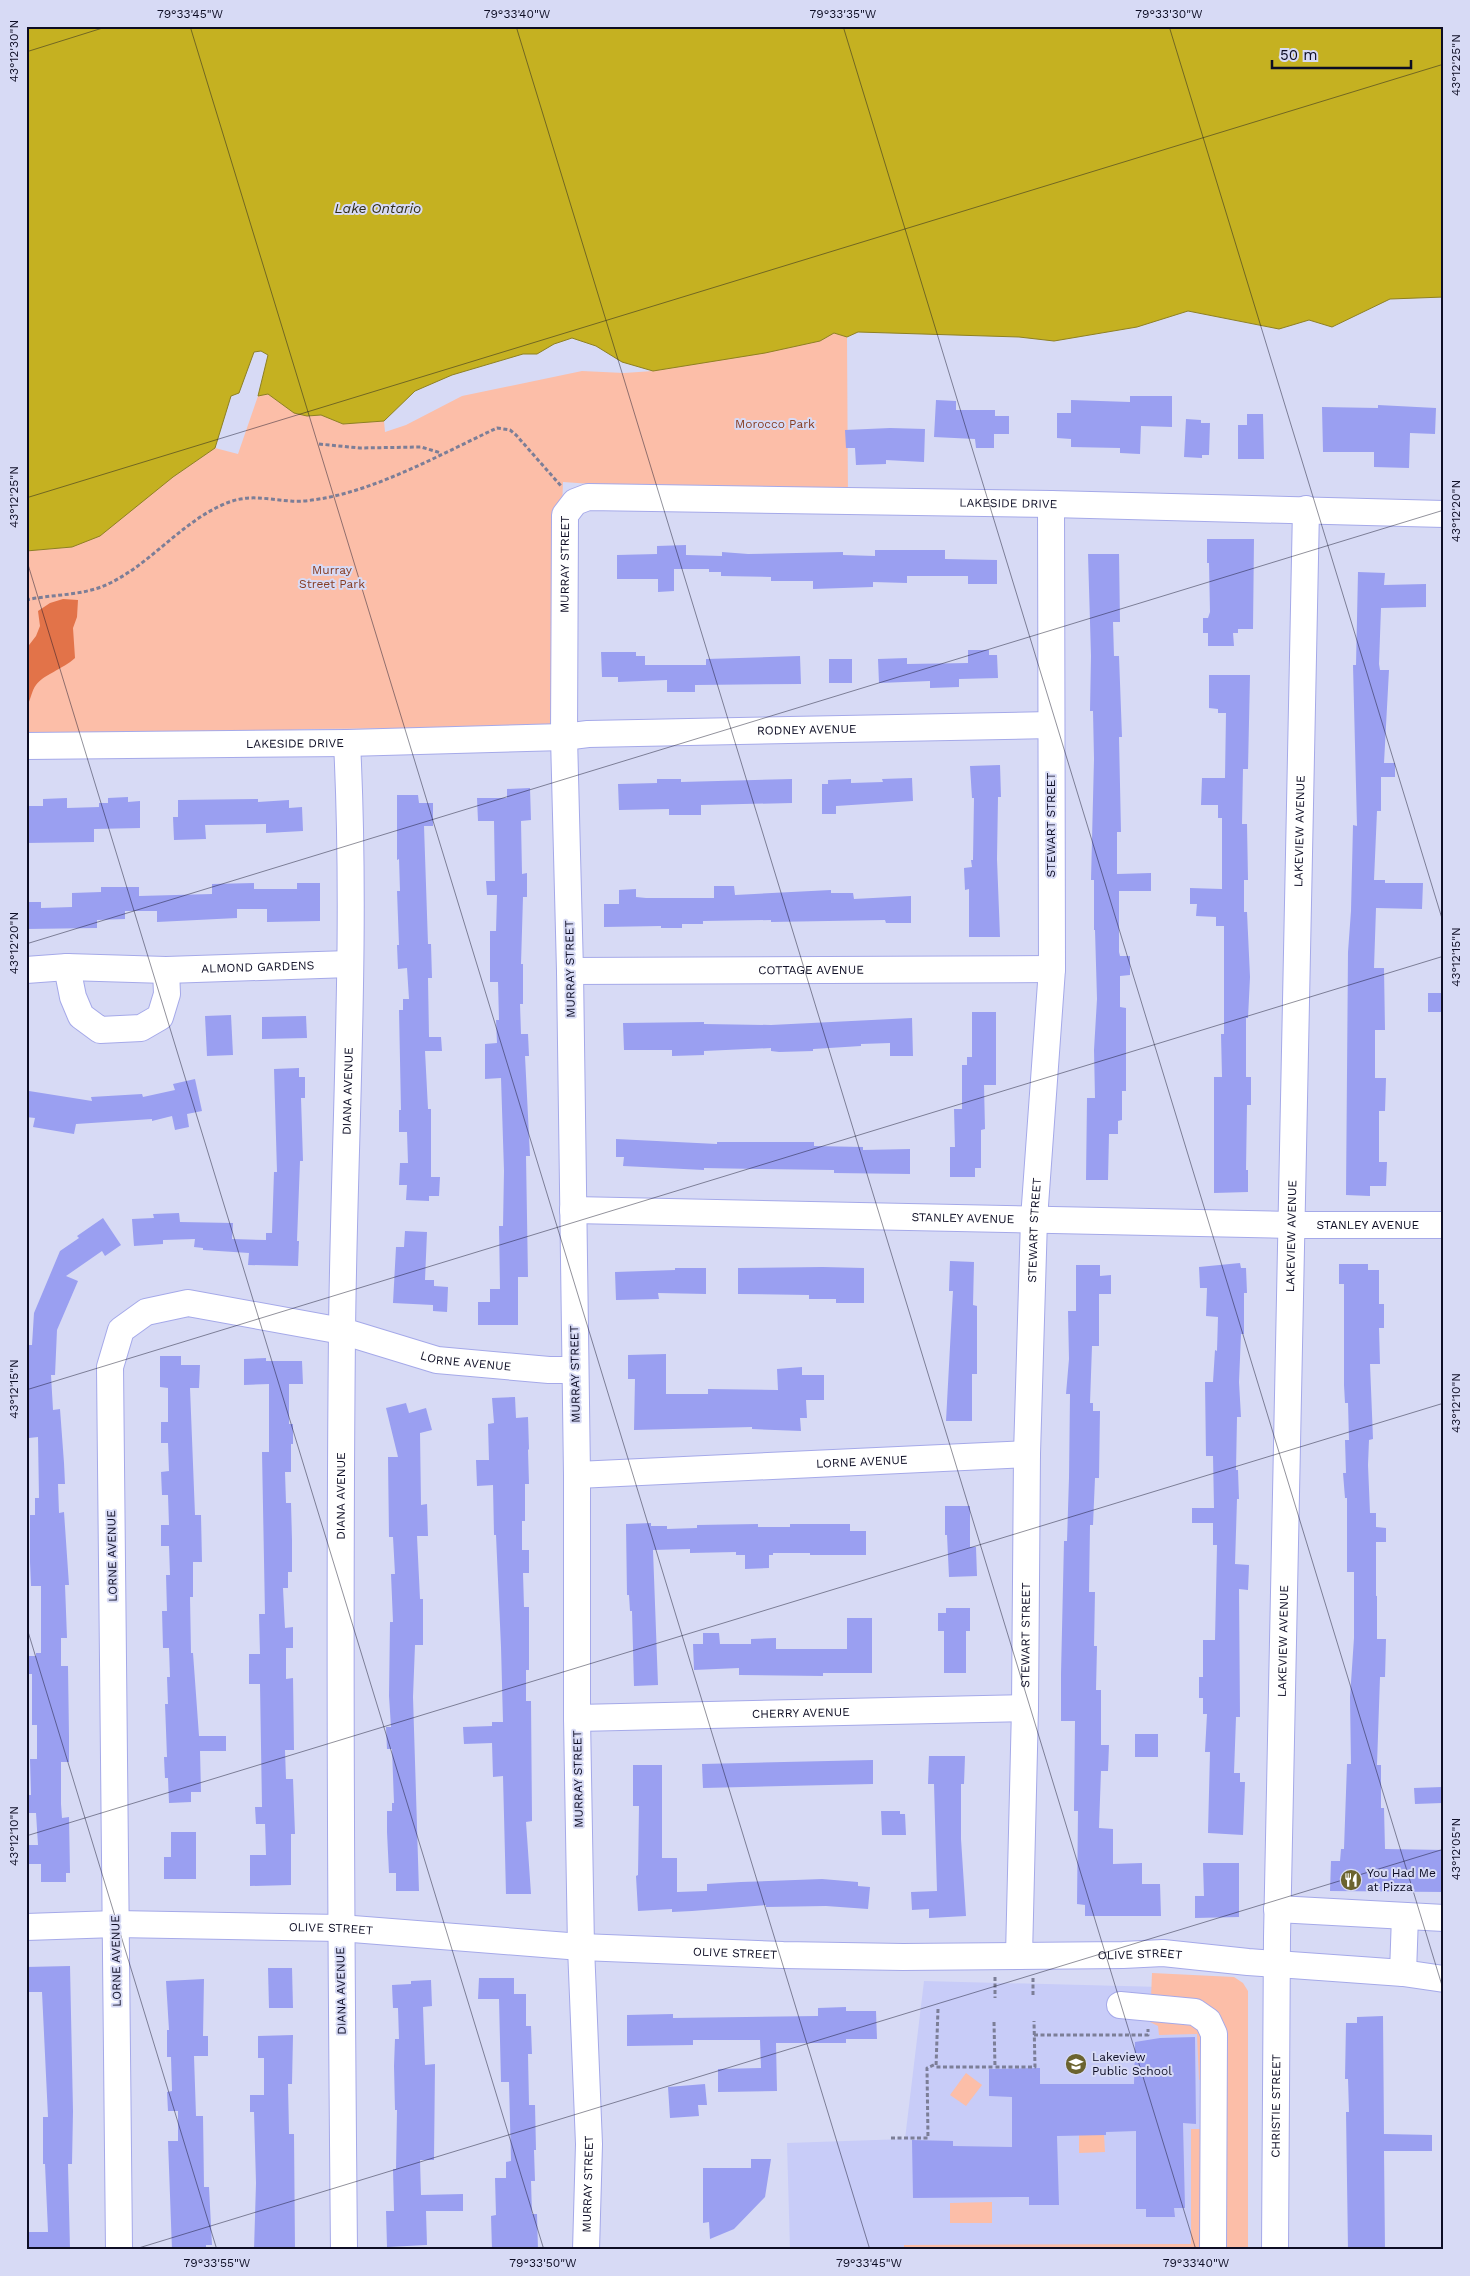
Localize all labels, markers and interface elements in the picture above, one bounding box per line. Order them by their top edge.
text: 79°33'45"W [157,7,223,21]
text: 79°33'40"W [484,7,551,21]
text: 79°33'35"W [810,7,877,21]
text: 79°33'30"W [1135,7,1203,21]
text: 43°12'30"N [7,20,21,82]
text: 43°12'25"N [1449,34,1463,96]
scale bar [1272,38,1411,70]
text: 50 m [1280,46,1317,64]
water label: Lake Ontario [335,200,421,216]
park label: Morocco Park [735,417,815,431]
text: 43°12'25"N [7,466,21,528]
text: 43°12'20"N [1449,480,1463,542]
street label: LAKESIDE DRIVE [959,496,1058,511]
street label: MURRAY STREET [558,516,572,613]
park label: Murray Street Park [299,563,365,591]
street label: RODNEY AVENUE [757,722,857,738]
street label: LAKESIDE DRIVE [246,736,344,751]
street label: STEWART STREET [1044,772,1058,878]
street label: LAKEVIEW AVENUE [1291,775,1308,887]
text: 43°12'20"N [7,912,21,974]
street label: MURRAY STREET [562,920,578,1018]
text: 43°12'15"N [1449,927,1463,987]
street label: ALMOND GARDENS [201,958,315,976]
street label: COTTAGE AVENUE [758,963,864,977]
street label: DIANA AVENUE [339,1047,356,1135]
street label: STEWART STREET [1025,1177,1044,1283]
street label: LAKEVIEW AVENUE [1283,1180,1299,1292]
street label: STANLEY AVENUE [911,1210,1015,1226]
street label: STANLEY AVENUE [1316,1218,1420,1232]
street label: MURRAY STREET [567,1325,583,1423]
street label: LORNE AVENUE [419,1348,512,1374]
text: 43°12'15"N [7,1359,21,1419]
text: 43°12'10"N [1449,1373,1463,1433]
street label: DIANA AVENUE [334,1452,348,1540]
street label: LORNE AVENUE [816,1453,908,1471]
street label: LORNE AVENUE [104,1510,120,1602]
street label: STEWART STREET [1018,1582,1033,1688]
street label: LAKEVIEW AVENUE [1275,1585,1291,1697]
street label: CHERRY AVENUE [752,1705,850,1721]
street label: MURRAY STREET [570,1730,586,1828]
text: 43°12'10"N [7,1806,21,1866]
text: 43°12'05"N [1449,1818,1463,1880]
place label: You Had Me at Pizza [1367,1866,1436,1894]
restaurant icon: You Had Me at Pizza [1339,1868,1363,1892]
street label: LORNE AVENUE [108,1915,124,2007]
street label: OLIVE STREET [289,1920,374,1938]
street label: OLIVE STREET [693,1944,777,1962]
street label: OLIVE STREET [1098,1946,1183,1962]
street label: DIANA AVENUE [333,1947,349,2035]
place label: Lakeview Public School [1092,2050,1172,2078]
school or university icon: Lakeview Public School [1064,2052,1088,2076]
street label: CHRISTIE STREET [1269,2054,1283,2158]
street label: MURRAY STREET [579,2135,596,2233]
text: 79°33'55"W [184,2256,251,2270]
text: 79°33'50"W [509,2256,577,2270]
text: 79°33'45"W [836,2256,902,2270]
text: 79°33'40"W [1163,2256,1230,2270]

